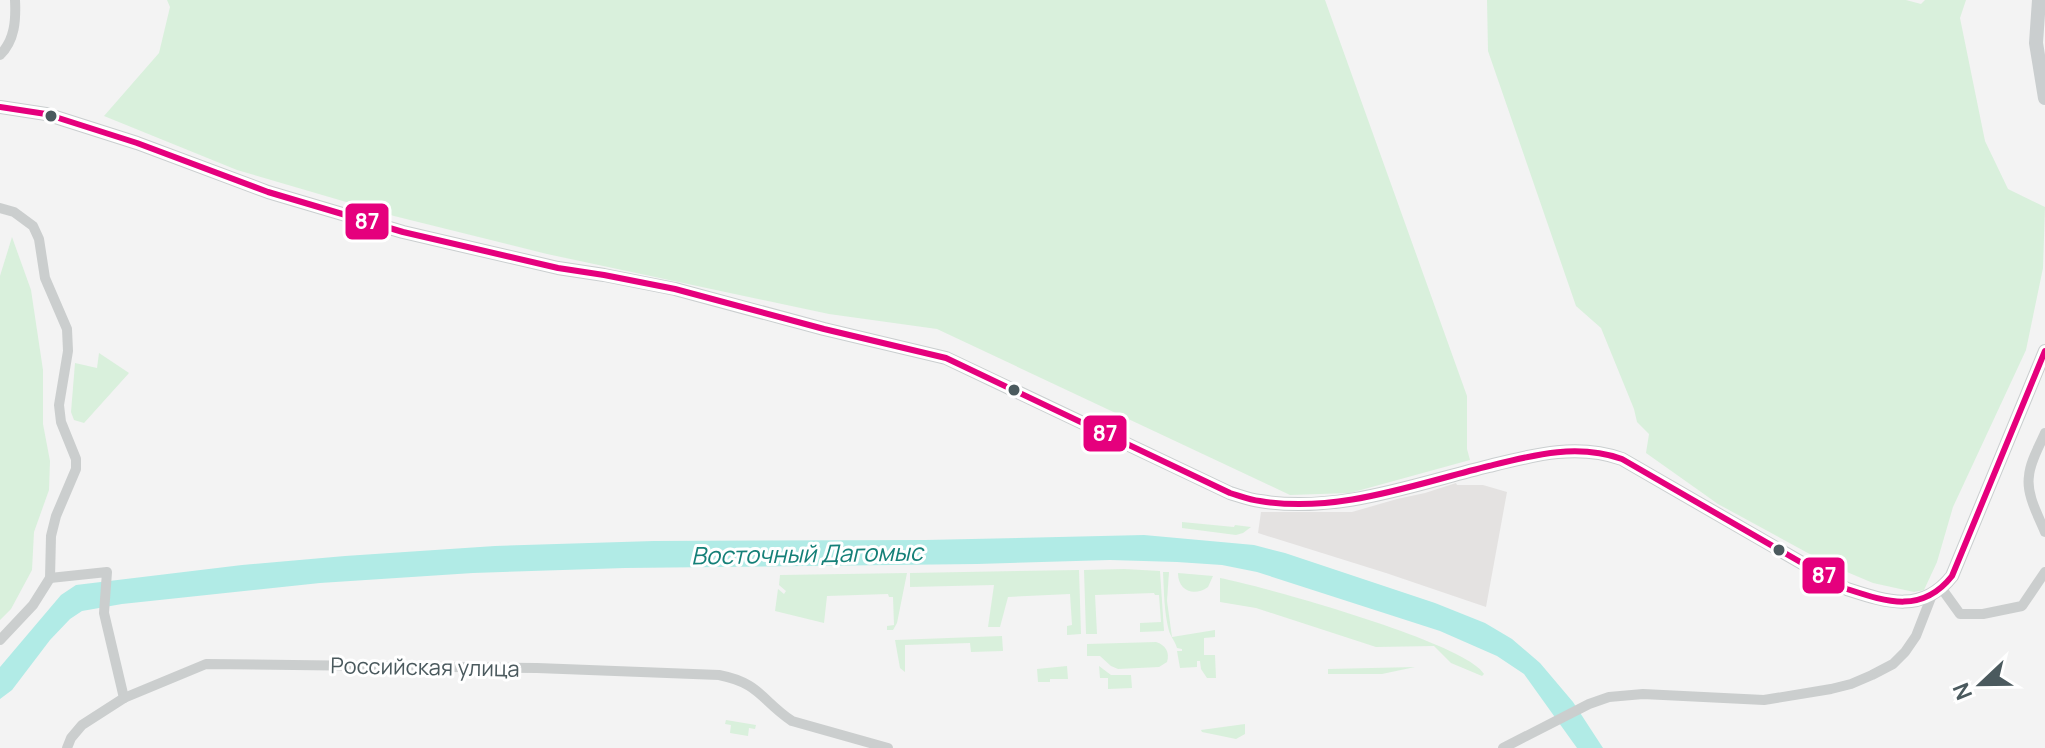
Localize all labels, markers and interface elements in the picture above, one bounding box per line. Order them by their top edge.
unlabelled marker [43,108,59,124]
line badge: 87 [344,202,390,241]
text: 87 [354,206,380,236]
unlabelled marker [1006,382,1022,398]
line badge: 87 [1082,414,1128,453]
text: 87 [1092,418,1118,448]
water label: Восточный Дагомыс [691,534,925,572]
unlabelled marker [1771,542,1787,558]
line badge: 87 [1801,556,1846,595]
text: 87 [1811,560,1837,590]
north arrow [1941,644,2021,724]
street label: Российская улица [330,650,520,684]
text: N [1946,679,1979,704]

